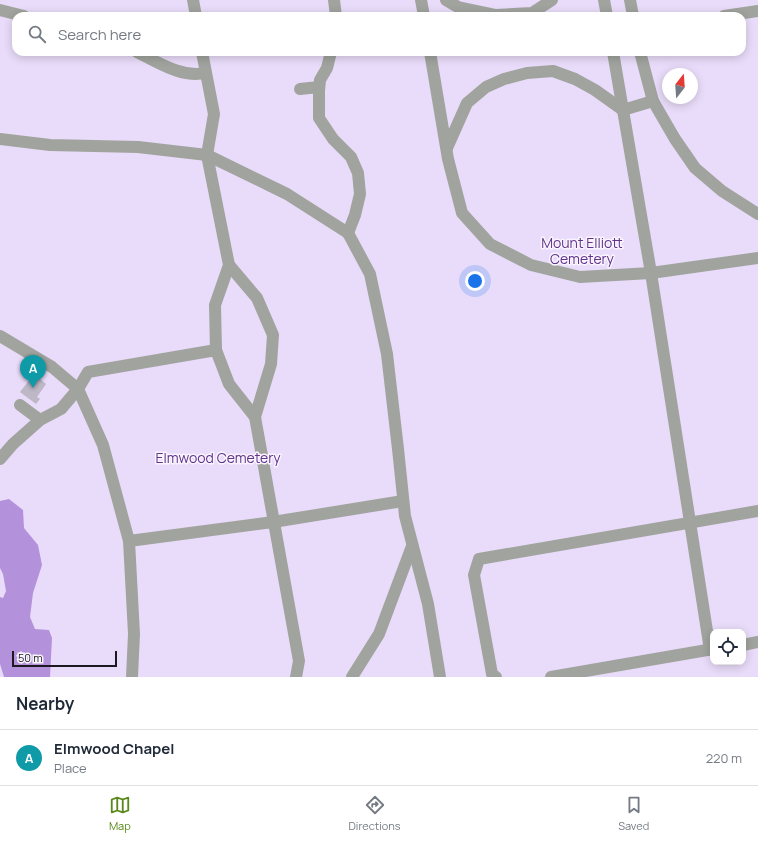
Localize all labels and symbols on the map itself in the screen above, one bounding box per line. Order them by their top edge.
north arrow [662,68,698,104]
park label: Mount Elliott Cemetery [541,233,623,268]
your location [465,271,485,291]
pin: A [20,355,46,388]
park label: Elmwood Cemetery [155,448,281,467]
scale bar [12,649,117,668]

